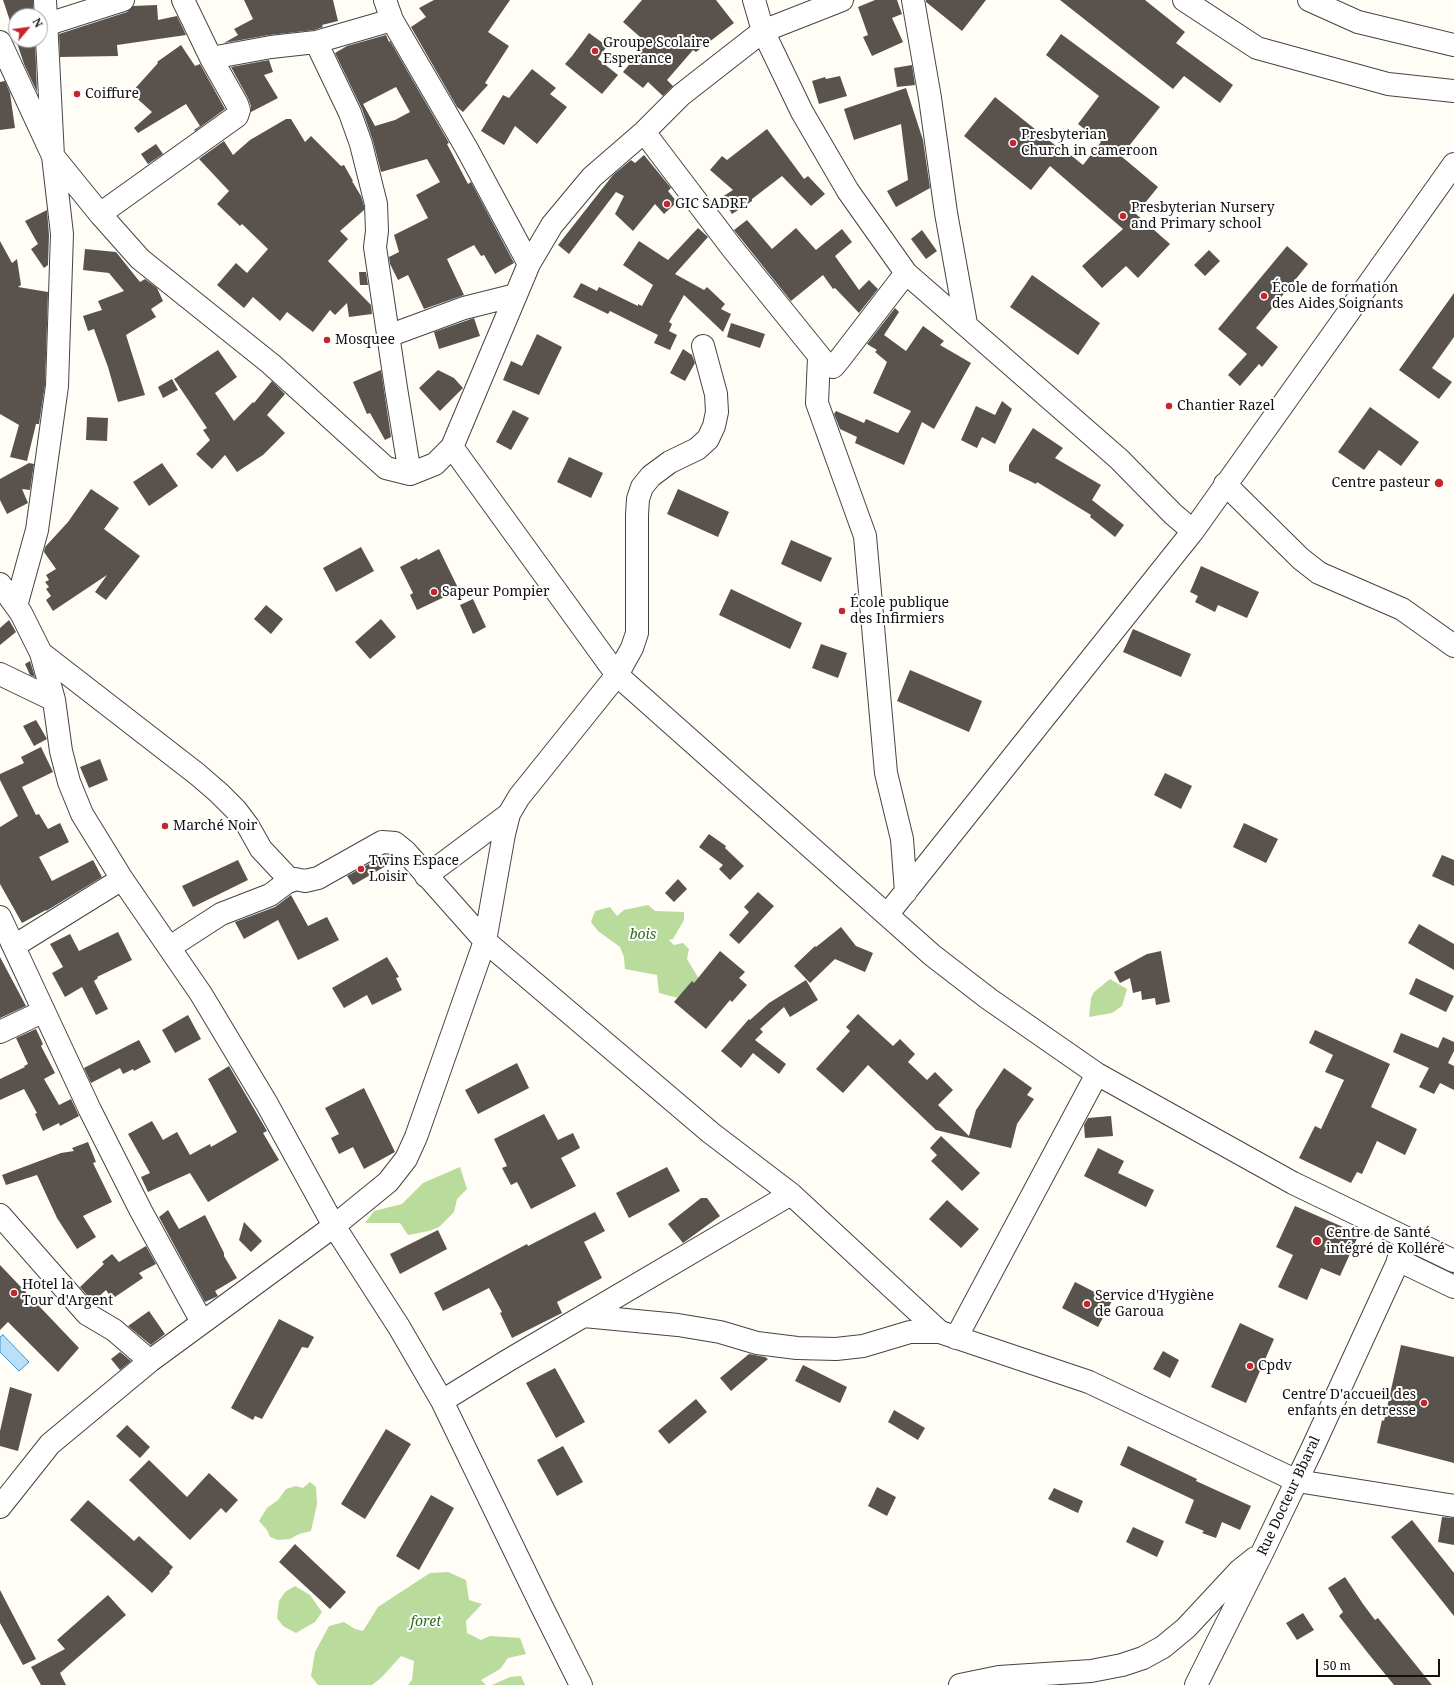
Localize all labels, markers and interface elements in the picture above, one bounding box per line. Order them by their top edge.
north arrow [8,8,48,48]
text: N [29,15,47,30]
place label: Groupe Scolaire Esperance [603,35,710,68]
marker: Groupe Scolaire Esperance [590,46,600,56]
place label: Coiffure [85,86,139,102]
marker: Coiffure [72,89,82,99]
place label: Presbyterian Church in cameroon [1021,127,1158,160]
marker: Presbyterian Church in cameroon [1008,138,1018,148]
place label: GIC SADRE [675,196,748,212]
marker: GIC SADRE [662,199,672,209]
place label: Presbyterian Nursery and Primary school [1131,200,1275,232]
marker: Presbyterian Nursery and Primary school [1118,211,1128,221]
place label: École de formation des Aides Soignants [1272,280,1403,312]
marker: École de formation des Aides Soignants [1259,291,1269,301]
place label: Mosquee [335,332,395,348]
marker: Mosquee [322,335,332,345]
place label: Chantier Razel [1177,398,1275,414]
marker: Chantier Razel [1164,401,1174,411]
place label: Centre pasteur [1332,475,1430,491]
marker: Centre pasteur [1433,477,1445,489]
place label: Sapeur Pompier [442,584,550,600]
marker: Sapeur Pompier [429,587,439,597]
place label: École publique des Infirmiers [850,595,949,628]
marker: École publique des Infirmiers [837,606,847,616]
place label: Marché Noir [173,818,257,834]
marker: Marché Noir [160,821,170,831]
place label: Twins Espace Loisir [369,853,459,886]
marker: Twins Espace Loisir [356,864,366,874]
park label: bois [630,927,656,943]
place label: Centre de Santé intégré de Kolléré [1326,1225,1445,1258]
marker: Centre de Santé intégré de Kolléré [1311,1235,1323,1247]
place label: Hotel la Tour d'Argent [22,1277,113,1310]
marker: Hotel la Tour d'Argent [9,1288,19,1298]
place label: Service d'Hygiène de Garoua [1095,1288,1214,1320]
marker: Service d'Hygiène de Garoua [1082,1299,1092,1309]
place label: Cpdv [1258,1358,1292,1374]
marker: Cpdv [1245,1361,1255,1371]
place label: Centre D'accueil des enfants en detresse [1282,1387,1416,1420]
marker: Centre D'accueil des enfants en detresse [1419,1398,1429,1408]
street label: Rue Docteur Bbaral [1254,1434,1324,1558]
park label: foret [411,1614,441,1630]
scale bar [1318,1651,1442,1677]
text: 50 m [1323,1657,1351,1674]

